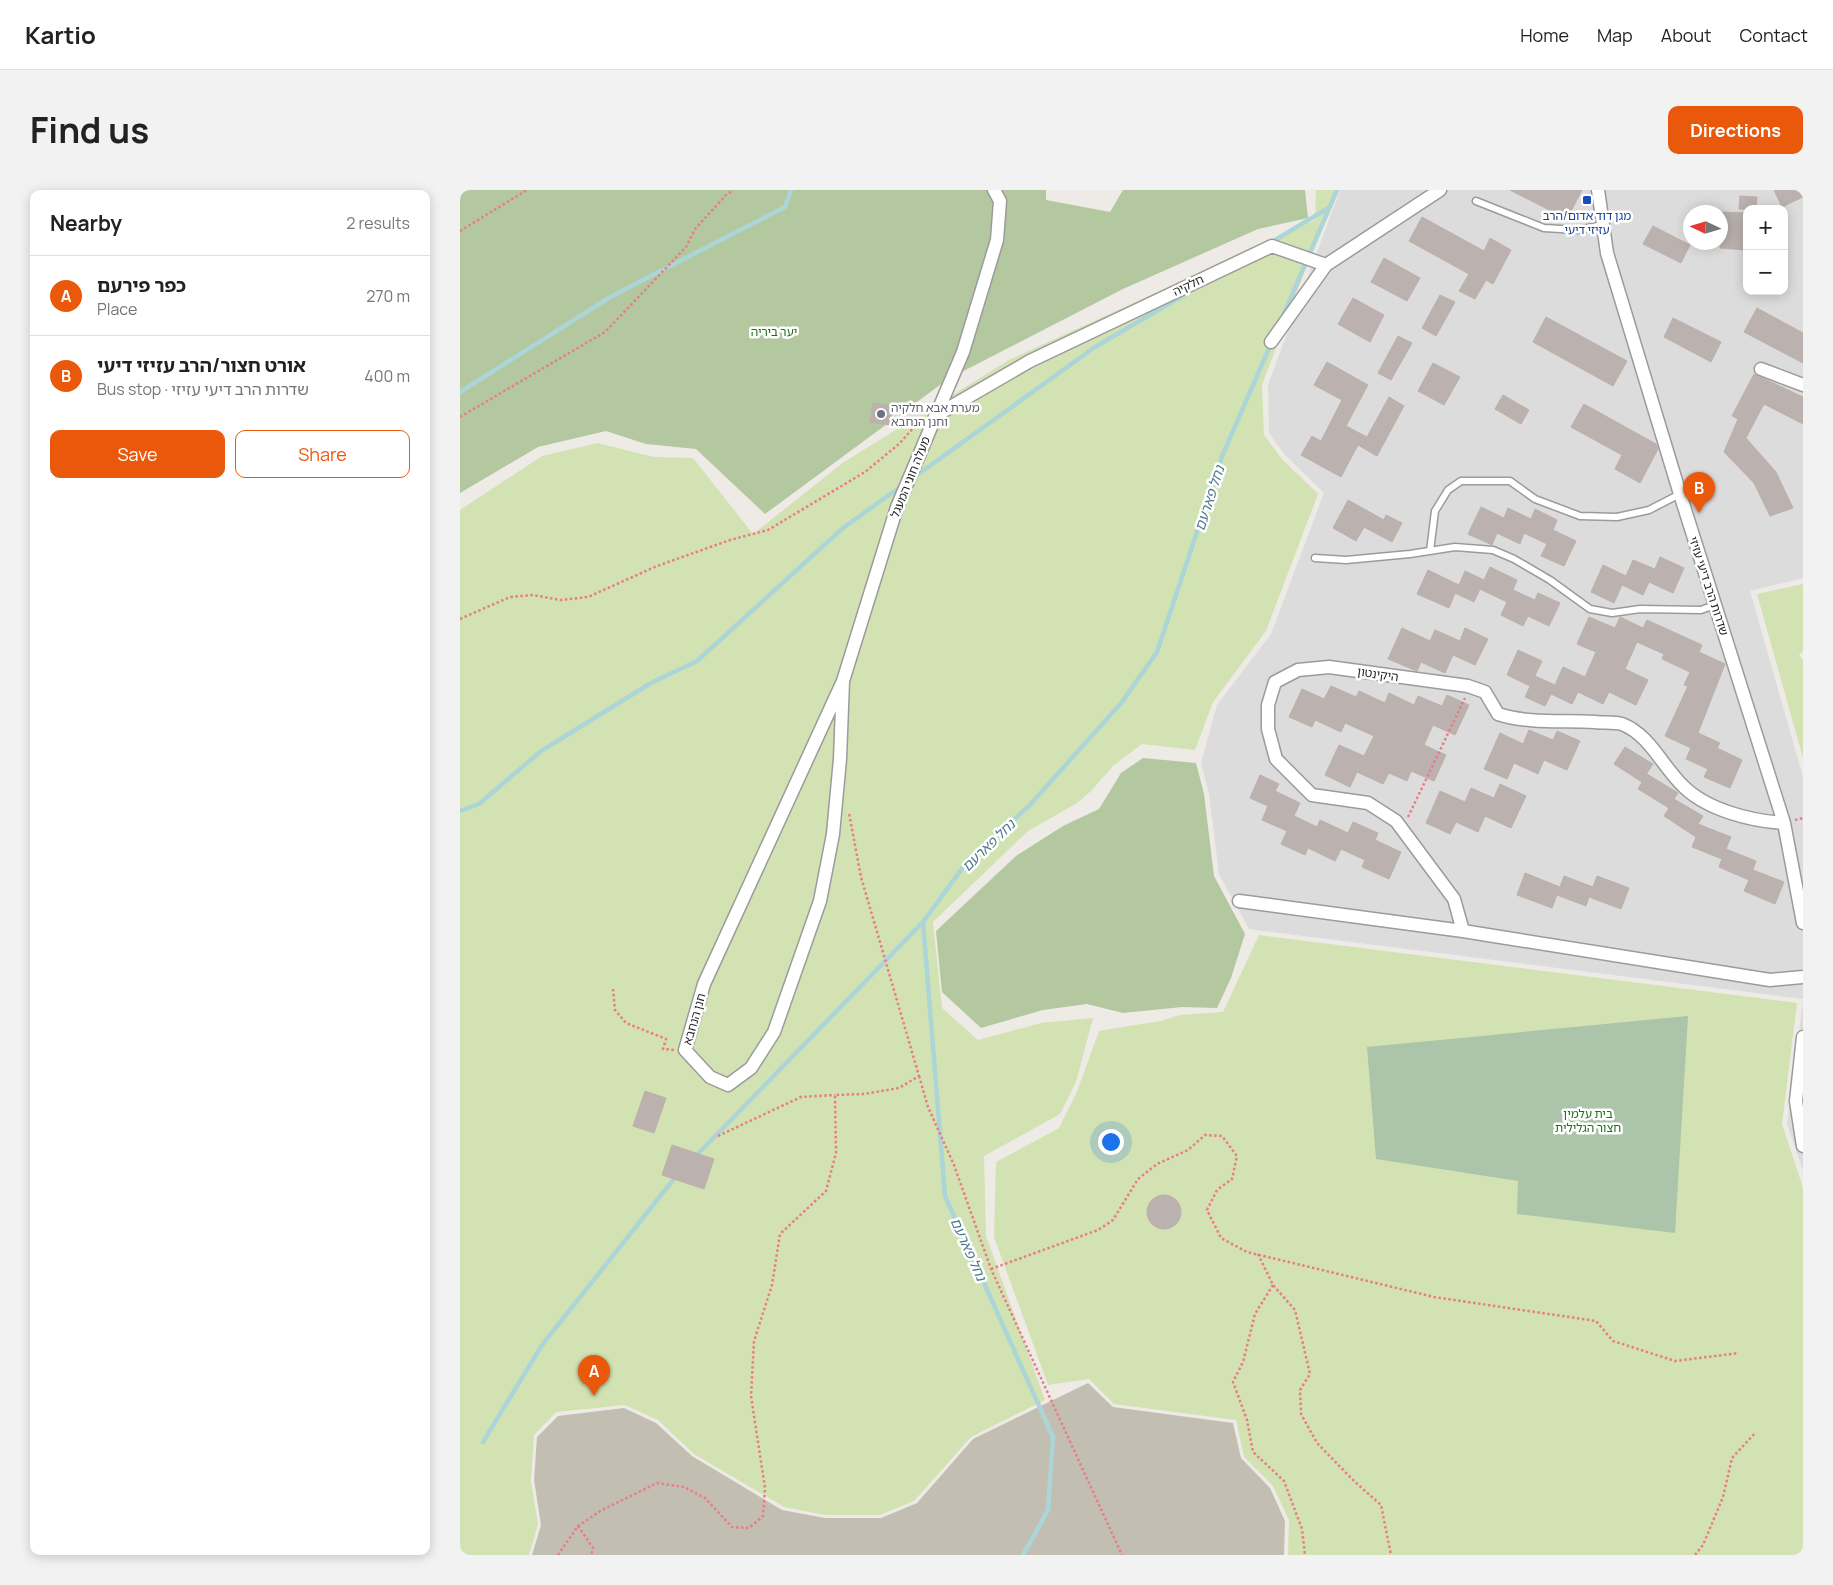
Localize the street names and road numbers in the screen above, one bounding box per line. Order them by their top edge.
street label: חלקיה [1170,270,1206,300]
street label: מעלה חוני המעגל [886,434,934,520]
street label: שדרות הרב דיעי עזיזי [1685,534,1733,638]
street label: היקינטון [1356,663,1400,685]
street label: חנן הנחבא [678,991,710,1047]

